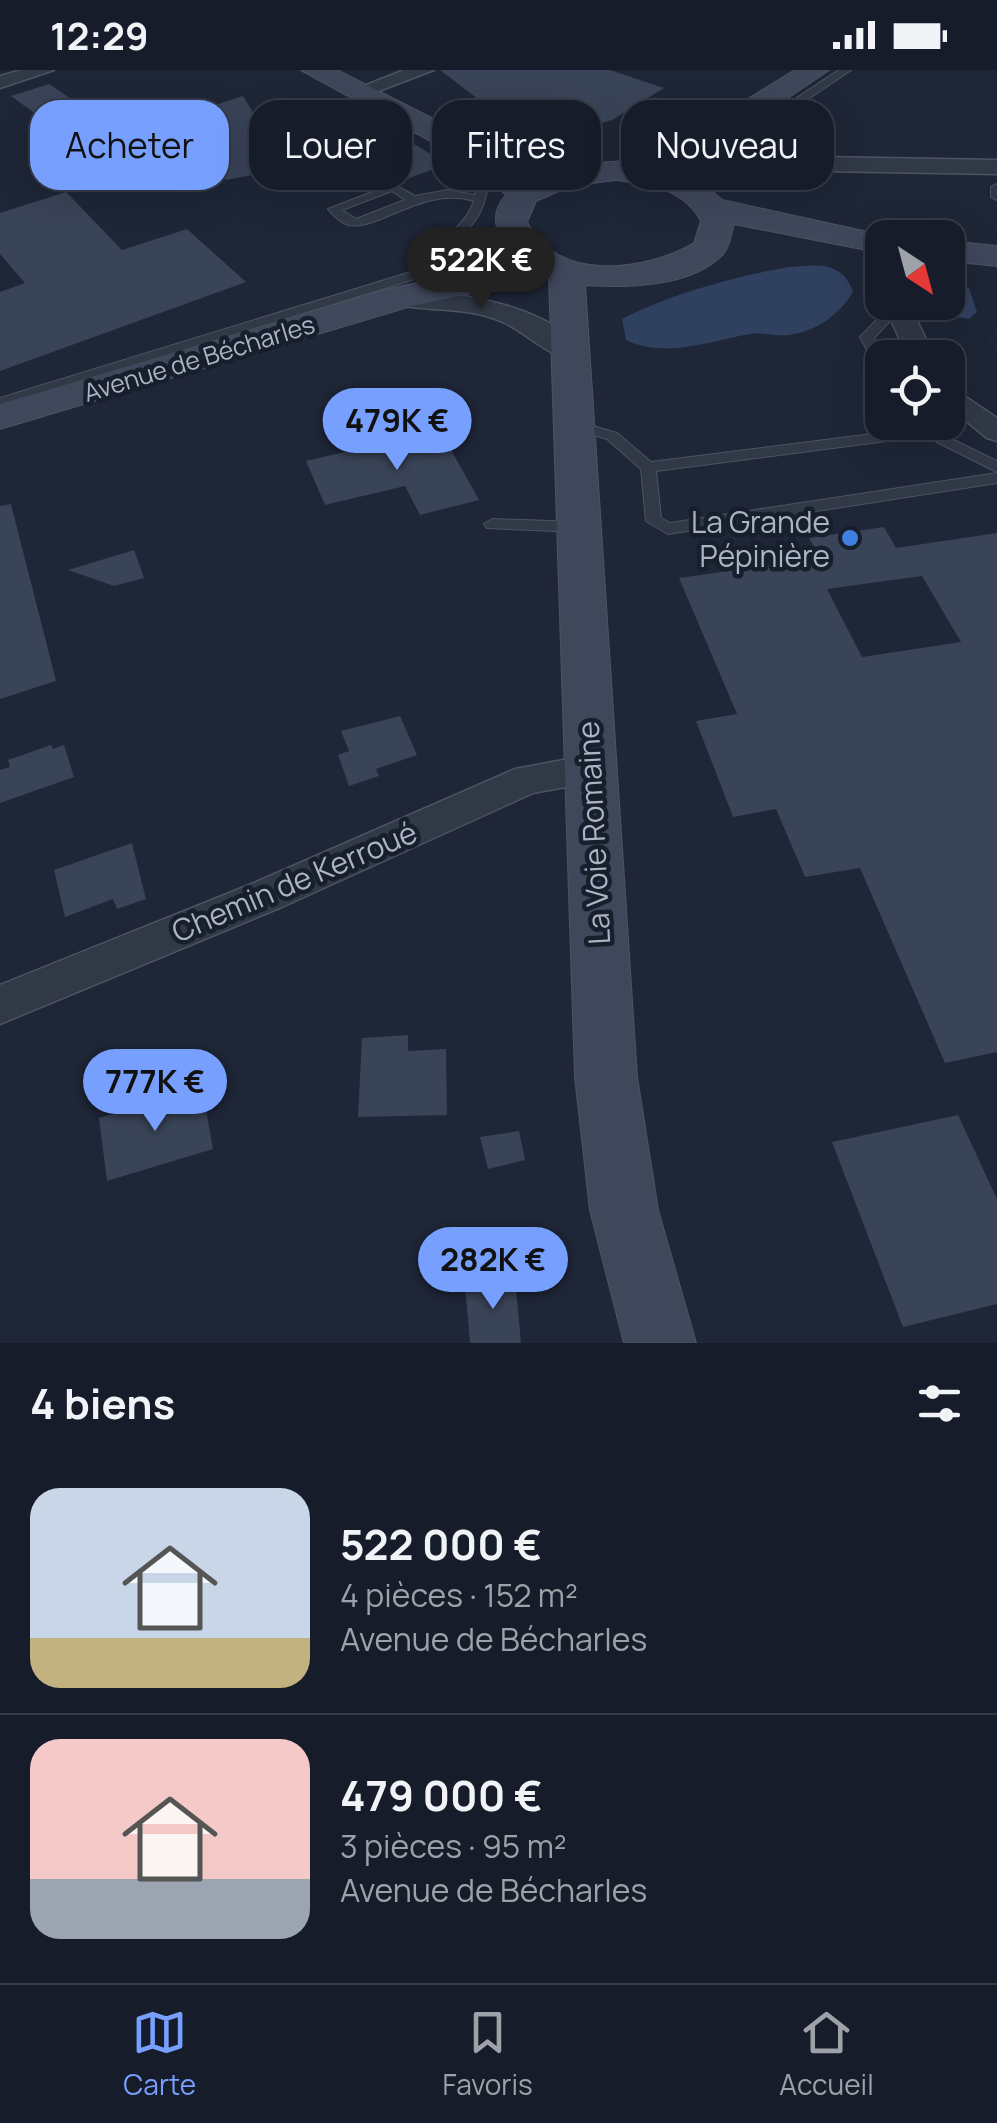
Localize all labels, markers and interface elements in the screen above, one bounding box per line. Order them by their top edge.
text: 12:29 [50,9,149,61]
chip: Acheter [30,100,229,190]
chip: Louer [249,100,412,190]
chip: Filtres [432,100,601,190]
chip: Nouveau [621,100,834,190]
north arrow [865,220,965,320]
map controls [865,220,965,440]
pin: 522K € [400,227,562,312]
text: 522K € [429,237,533,281]
street label: Avenue de Bécharles [79,306,319,410]
button: locate [865,340,965,440]
pin: 479K € [316,388,478,473]
text: 479K € [345,398,449,442]
place label: La Grande Pépinière [691,501,830,576]
marker: La Grande Pépinière [839,527,861,549]
street label: La Voie Romaine [567,720,619,946]
street label: Chemin de Kerroué [165,811,423,951]
pin: 777K € [74,1049,236,1134]
text: 777K € [105,1059,205,1103]
pin: 282K € [412,1227,574,1312]
text: 282K € [440,1237,546,1281]
text: 4 biens [30,1374,175,1432]
icon: filters [912,1376,967,1431]
text: 522 000 € [340,1515,542,1573]
icon: home [110,1528,230,1648]
text: 4 pièces · 152 m² [340,1573,578,1617]
text: Avenue de Bécharles [340,1617,647,1661]
text: 479 000 € [340,1766,542,1824]
icon: home [110,1779,230,1899]
text: 3 pièces · 95 m² [340,1824,567,1868]
text: Avenue de Bécharles [340,1868,647,1912]
tab: Carte [123,2005,196,2103]
tab: Favoris [443,2005,533,2103]
tab: Accueil [779,2005,874,2103]

